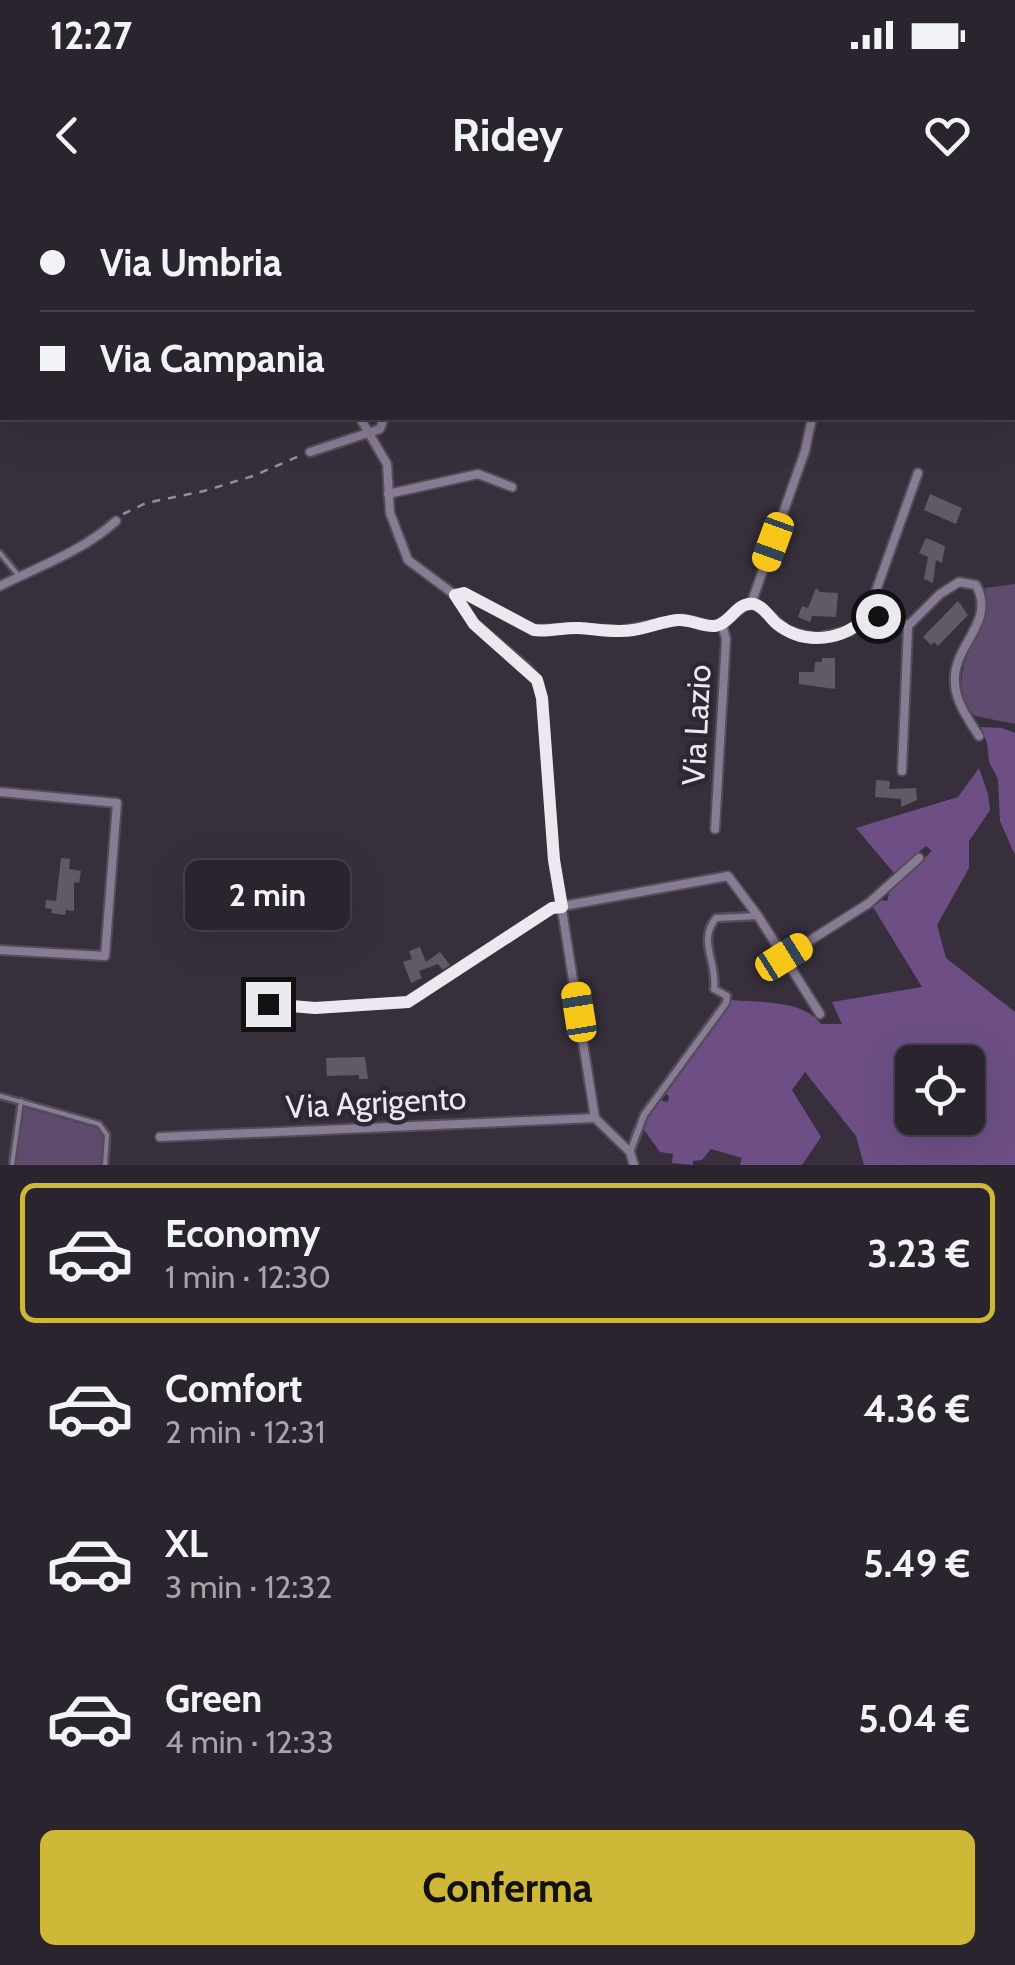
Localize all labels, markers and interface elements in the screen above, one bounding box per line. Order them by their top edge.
text: 12:27 [50,12,132,59]
icon: back [40,108,95,163]
text: Ridey [452,108,563,162]
icon: heart [920,108,975,163]
text: Via Umbria [100,239,282,286]
text: Via Campania [100,335,325,382]
car [749,509,797,575]
route start [856,594,901,639]
street label: Via Lazio [673,663,719,787]
callout: 2 min [186,859,350,929]
text: 2 min [229,875,306,914]
car [751,928,817,986]
car [559,980,599,1044]
route end [246,982,291,1027]
map controls [895,1045,985,1135]
button: locate [895,1045,985,1135]
street label: Via Agrigento [285,1078,467,1126]
icon: car [45,1208,135,1298]
text: Economy [165,1210,320,1257]
text: 3.23 € [868,1230,970,1277]
text: 1 min · 12:30 [165,1257,331,1296]
icon: car [45,1363,135,1453]
text: Comfort [165,1365,302,1412]
text: 4.36 € [863,1385,970,1432]
text: 2 min · 12:31 [165,1412,325,1451]
icon: car [45,1518,135,1608]
text: XL [165,1520,208,1567]
text: 5.49 € [863,1540,970,1587]
text: 3 min · 12:32 [165,1567,332,1606]
icon: car [45,1673,135,1763]
text: Green [165,1675,262,1722]
text: 5.04 € [858,1695,970,1742]
text: 4 min · 12:33 [165,1722,334,1761]
button: Conferma [40,1830,975,1945]

